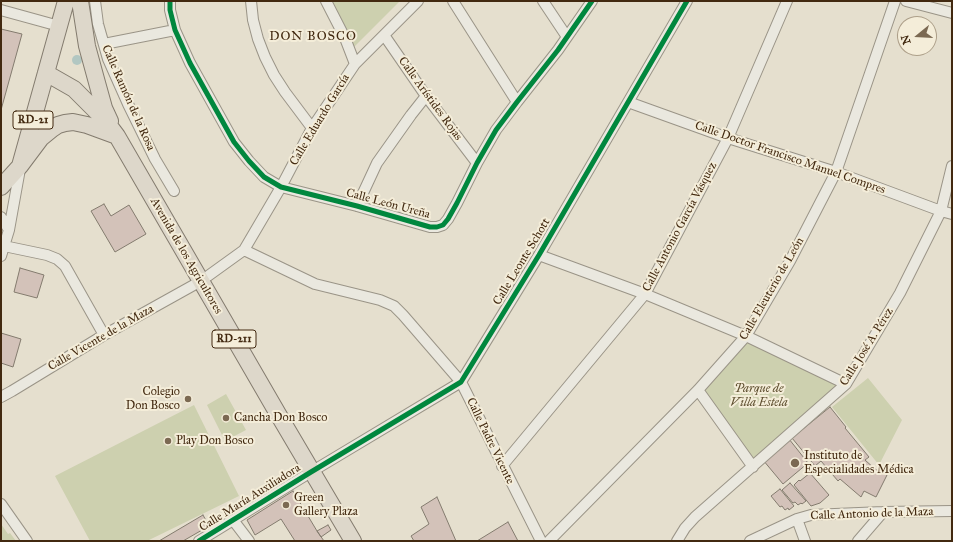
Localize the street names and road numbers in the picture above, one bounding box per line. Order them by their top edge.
street label: Calle Ramón de la Rosa [98,43,158,153]
street label: Calle Arístides Rojas [395,54,465,144]
street label: Calle Eduardo García [287,72,353,168]
road number: RD-21 [13,111,53,129]
street label: Calle Doctor Francisco Manuel Compres [693,119,887,197]
street label: Calle Antonio García Vásquez [640,160,720,294]
street label: Calle León Ureña [344,186,432,222]
street label: Avenida de los Agricultores [147,195,225,317]
street label: Calle Leonte Schott [490,216,554,308]
street label: Calle Eleuterio de León [737,235,807,343]
street label: Calle Vicente de la Maza [46,302,156,374]
street label: Calle José A. Pérez [837,305,897,389]
road number: RD-211 [212,330,256,348]
street label: Calle Padre Vicente [463,395,517,487]
street label: Calle María Auxiliadora [197,461,303,535]
street label: Calle Antonio de la Maza [810,505,934,523]

